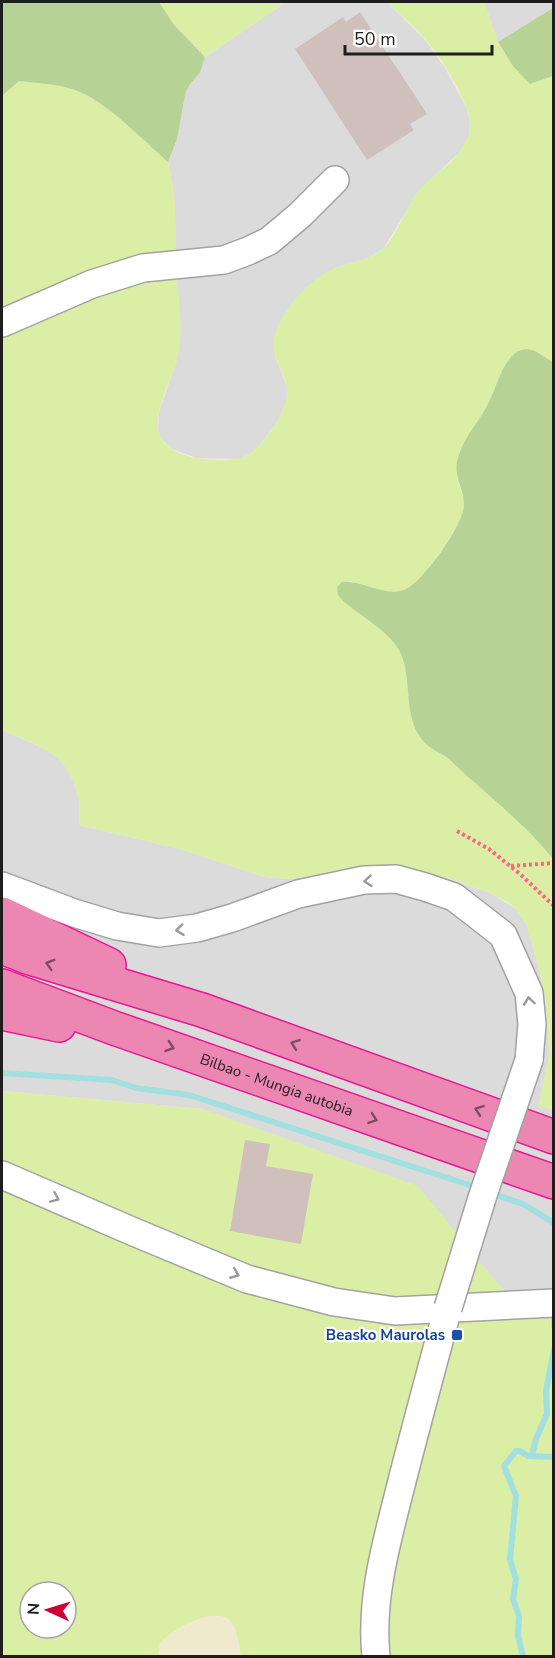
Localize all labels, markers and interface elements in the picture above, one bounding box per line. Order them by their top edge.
scale bar [345,18,492,56]
text: 50 m [354,27,396,51]
one-way arrow [363,874,372,887]
one-way arrow [175,923,184,936]
one-way arrow [45,959,56,971]
one-way arrow [524,997,536,1006]
one-way arrow [290,1038,301,1051]
one-way arrow [164,1040,174,1053]
street label: Bilbao - Mungia autobia [197,1049,356,1121]
one-way arrow [474,1104,485,1117]
one-way arrow [367,1112,378,1125]
one-way arrow [49,1191,60,1203]
one-way arrow [228,1267,239,1279]
place label: Beasko Maurolas [326,1325,445,1345]
marker: Beasko Maurolas [450,1328,464,1342]
north arrow [18,1580,78,1640]
text: N [23,1602,45,1616]

